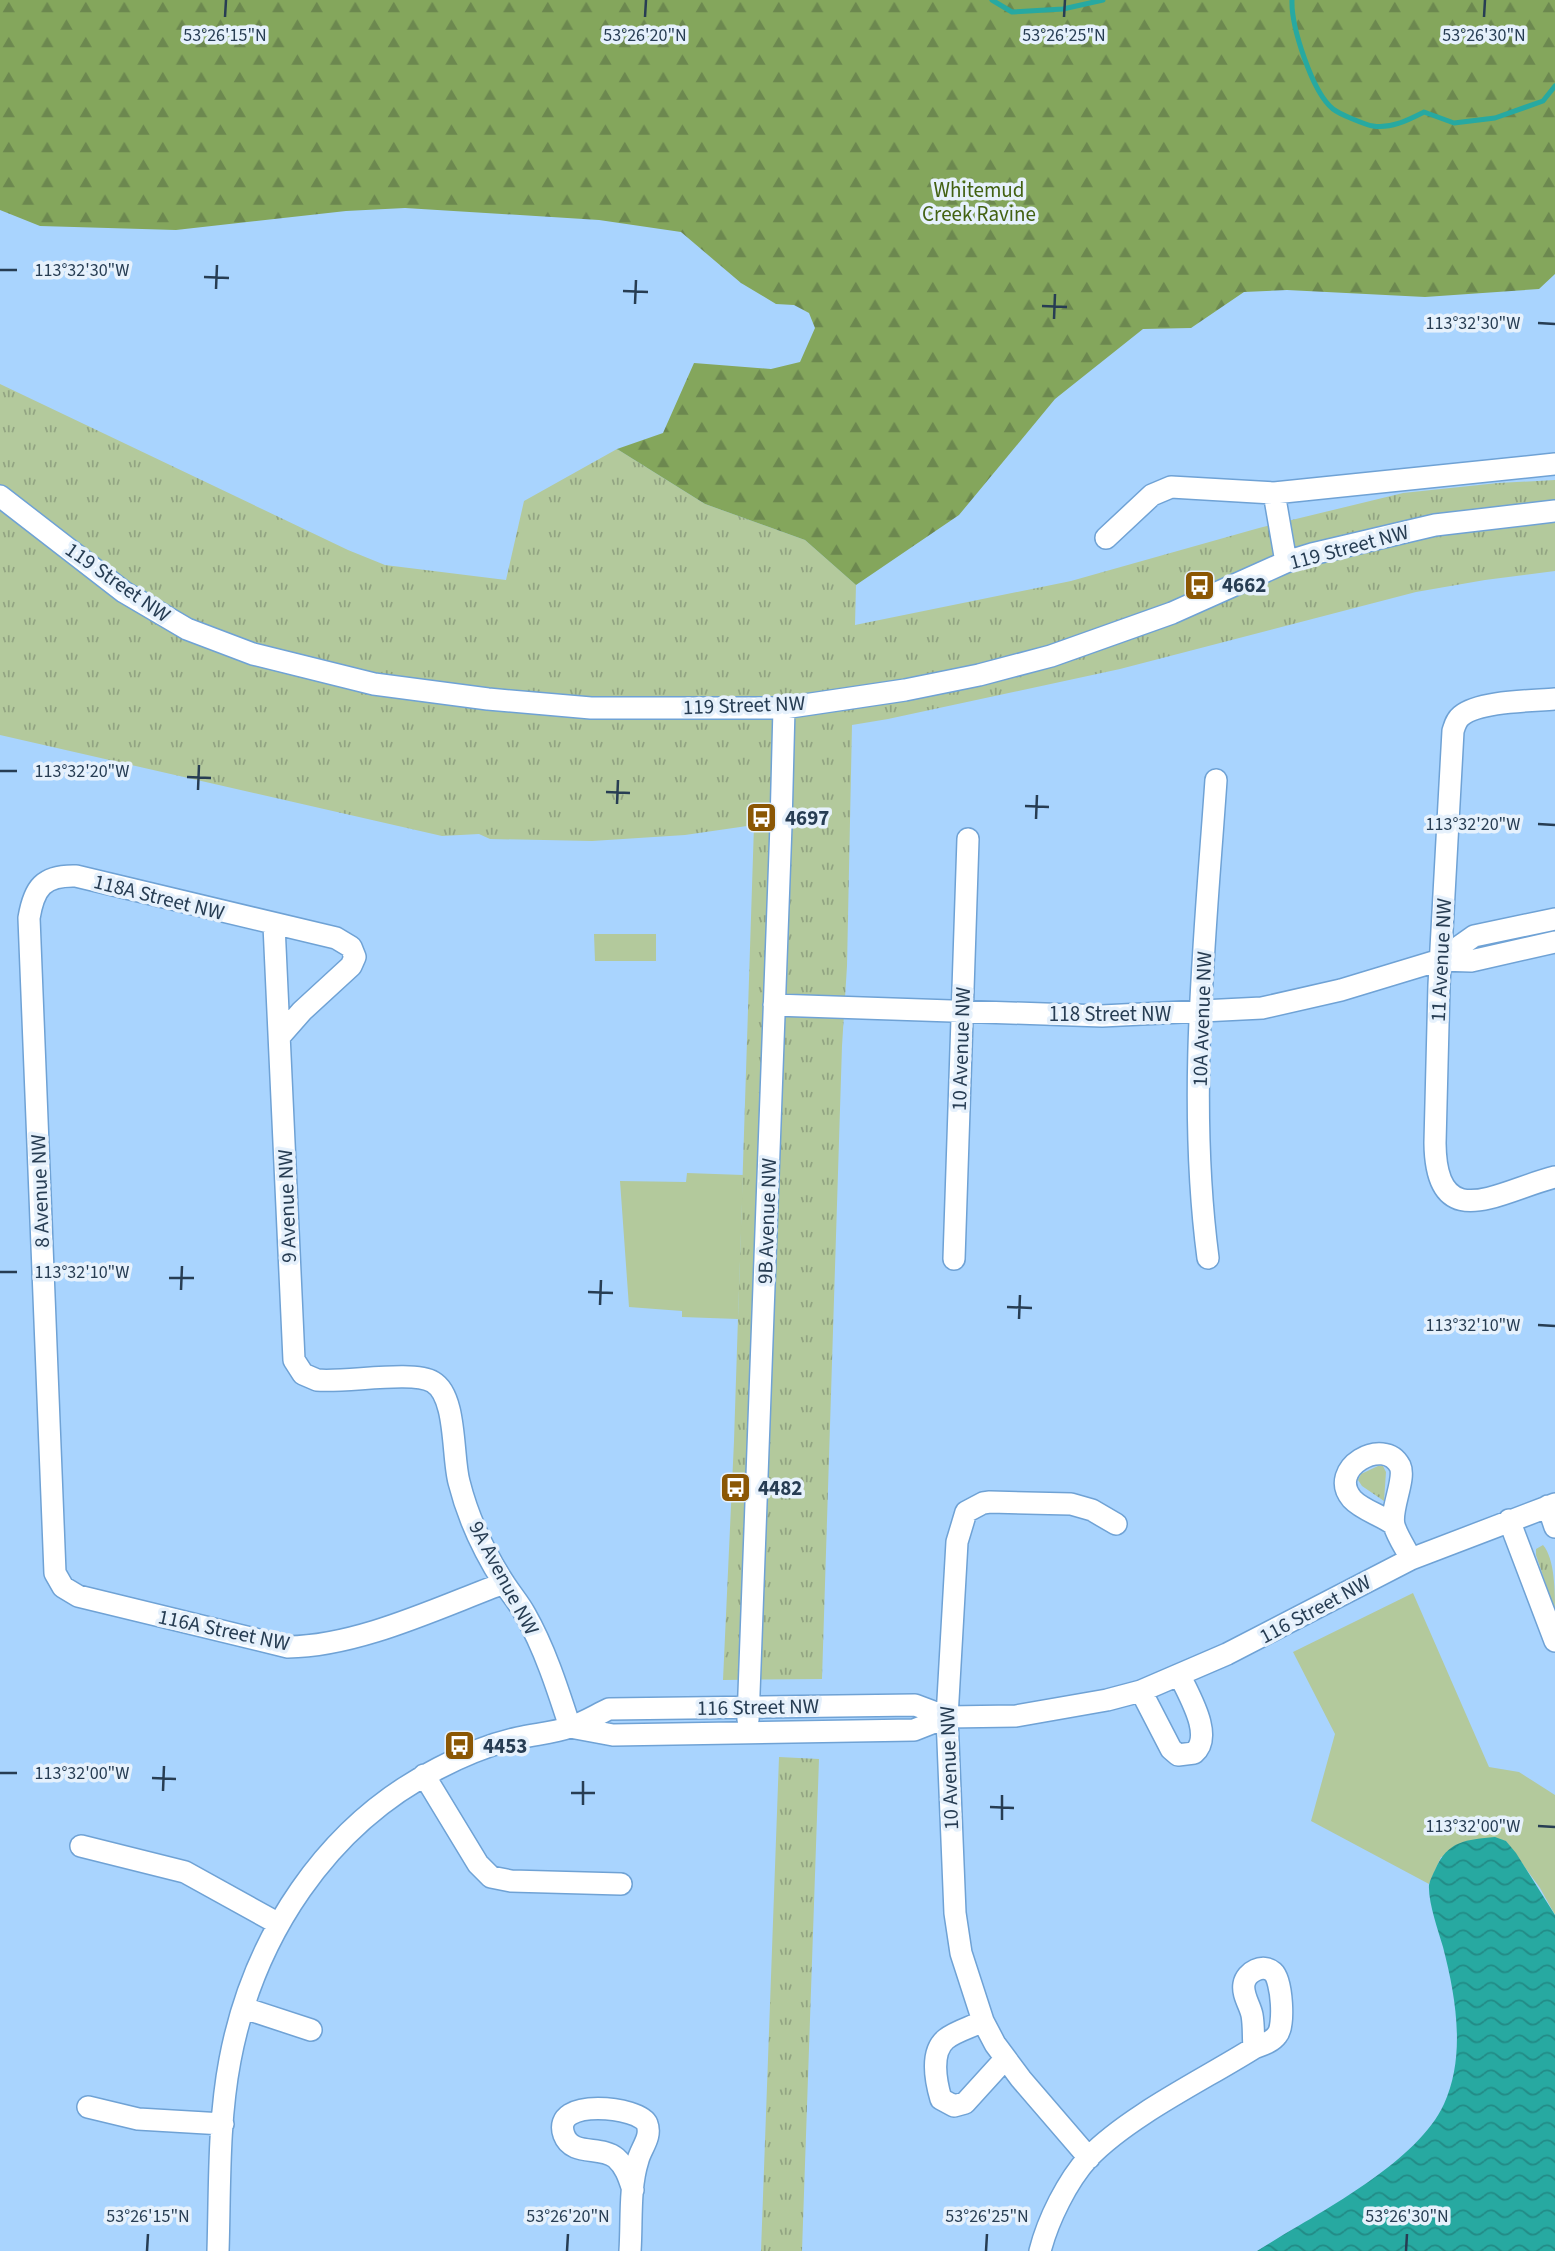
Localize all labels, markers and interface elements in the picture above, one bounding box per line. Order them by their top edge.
text: 53°26'15"N [183,23,267,48]
text: 53°26'20"N [603,23,687,48]
text: 53°26'25"N [1022,23,1106,48]
text: 53°26'30"N [1442,23,1526,48]
park label: Whitemud Creek Ravine [922,175,1036,229]
text: 113°32'30"W [35,258,129,283]
text: 113°32'30"W [1426,311,1520,336]
street label: 119 Street NW [1286,517,1412,577]
street label: 119 Street NW [59,535,177,630]
bus stop icon: 4662 [1182,568,1216,602]
place label: 4662 [1222,570,1266,600]
street label: 119 Street NW [682,688,806,722]
text: 113°32'20"W [35,759,129,784]
bus stop icon: 4697 [745,801,779,835]
place label: 4697 [785,803,829,833]
text: 113°32'20"W [1426,812,1520,837]
street label: 118A Street NW [90,866,228,928]
street label: 11 Avenue NW [1423,897,1459,1023]
street label: 10A Avenue NW [1185,950,1219,1087]
street label: 10 Avenue NW [944,986,978,1112]
street label: 118 Street NW [1049,999,1172,1029]
street label: 8 Avenue NW [23,1133,57,1248]
street label: 9 Avenue NW [270,1148,304,1263]
street label: 9B Avenue NW [750,1157,784,1284]
text: 113°32'10"W [35,1260,129,1285]
text: 113°32'10"W [1426,1313,1520,1338]
bus stop icon: 4482 [718,1471,752,1505]
place label: 4482 [758,1473,802,1503]
street label: 9A Avenue NW [461,1516,547,1641]
street label: 116 Street NW [1254,1567,1377,1651]
street label: 116A Street NW [155,1601,293,1659]
street label: 116 Street NW [697,1691,820,1723]
street label: 10 Avenue NW [932,1705,966,1831]
bus stop icon: 4453 [443,1729,477,1763]
place label: 4453 [483,1731,527,1761]
text: 113°32'00"W [35,1761,129,1786]
text: 113°32'00"W [1426,1814,1520,1839]
text: 53°26'15"N [106,2204,190,2229]
text: 53°26'20"N [526,2204,610,2229]
text: 53°26'25"N [945,2204,1029,2229]
text: 53°26'30"N [1365,2204,1449,2229]

